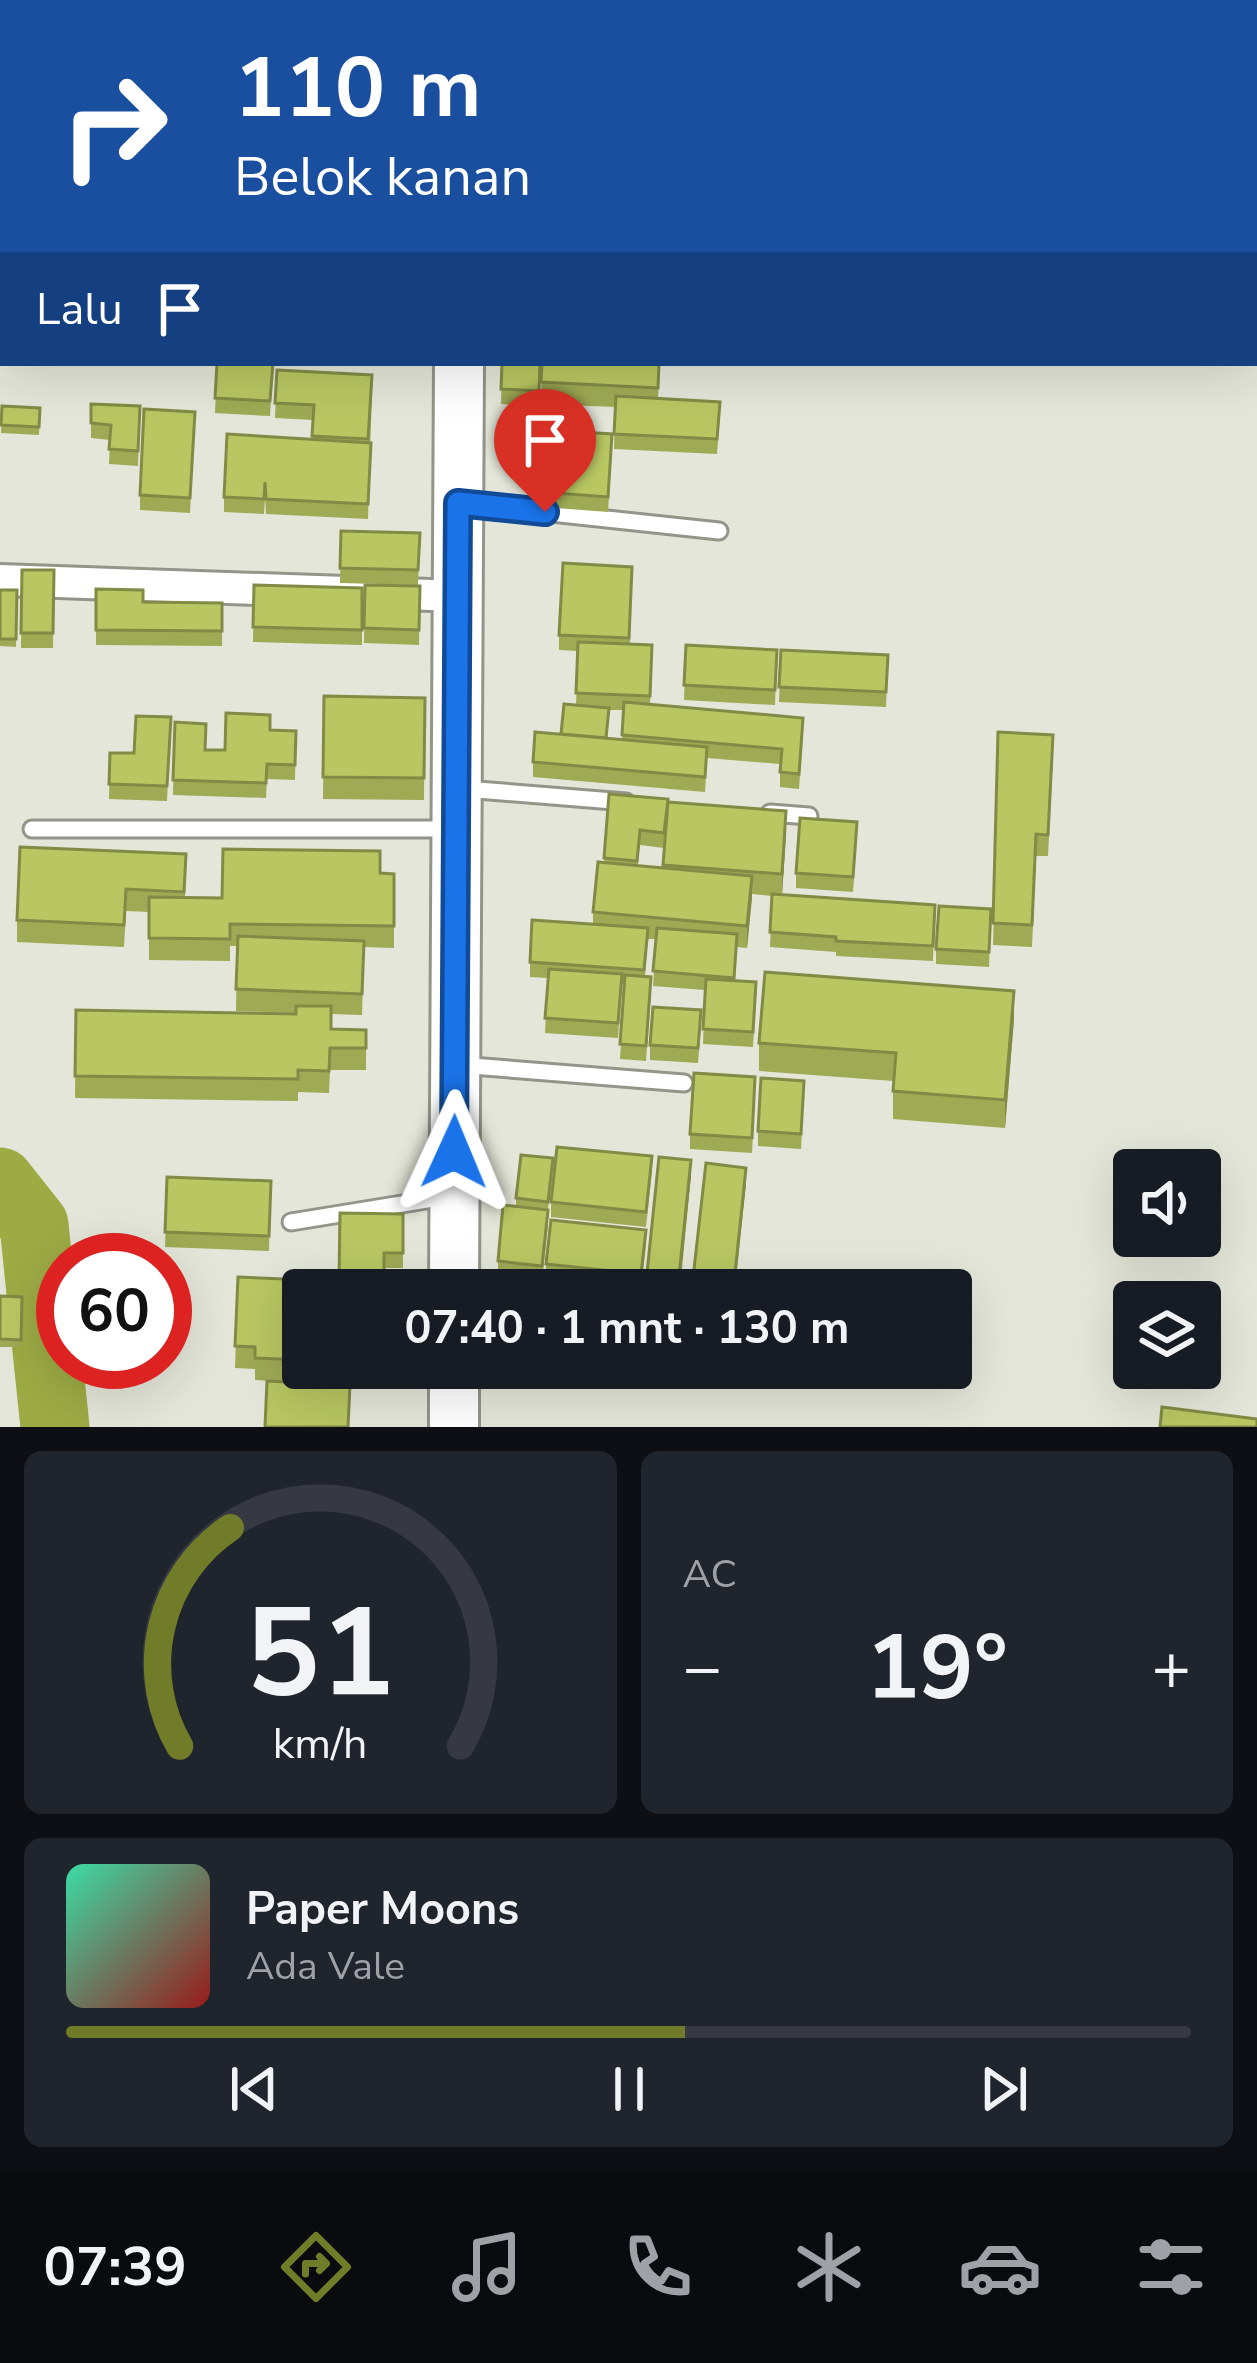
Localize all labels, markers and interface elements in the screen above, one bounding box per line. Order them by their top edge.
text: 110 m [234,31,482,146]
icon: right [36,48,192,204]
text: Belok kanan [234,140,531,214]
icon: arrive [147,276,213,342]
text: Lalu [36,279,123,340]
pin [494,389,596,512]
icon: arrive [512,407,578,473]
position arrow [391,1089,517,1215]
map controls [1113,1149,1221,1389]
button: sound [1113,1149,1221,1257]
speed limit sign: 60 [36,1233,192,1389]
button: layers [1113,1281,1221,1389]
text: 07:40 · 1 mnt · 130 m [405,1298,849,1359]
text: AC [683,1548,737,1601]
text: 51 [245,1569,395,1739]
text: 19° [866,1607,1008,1730]
text: − [683,1623,722,1713]
text: + [1151,1623,1191,1713]
text: km/h [273,1714,368,1772]
text: Paper Moons [246,1879,519,1940]
text: Ada Vale [246,1940,405,1993]
icon: previous [221,2056,287,2122]
icon: pause [596,2056,662,2122]
icon: next [971,2056,1037,2122]
icon: directions [274,2225,358,2309]
icon: music [445,2225,529,2309]
icon: phone [616,2225,700,2309]
icon: climate [787,2225,871,2309]
icon: car [958,2225,1042,2309]
icon: filters [1129,2225,1213,2309]
text: 07:39 [44,2230,187,2304]

